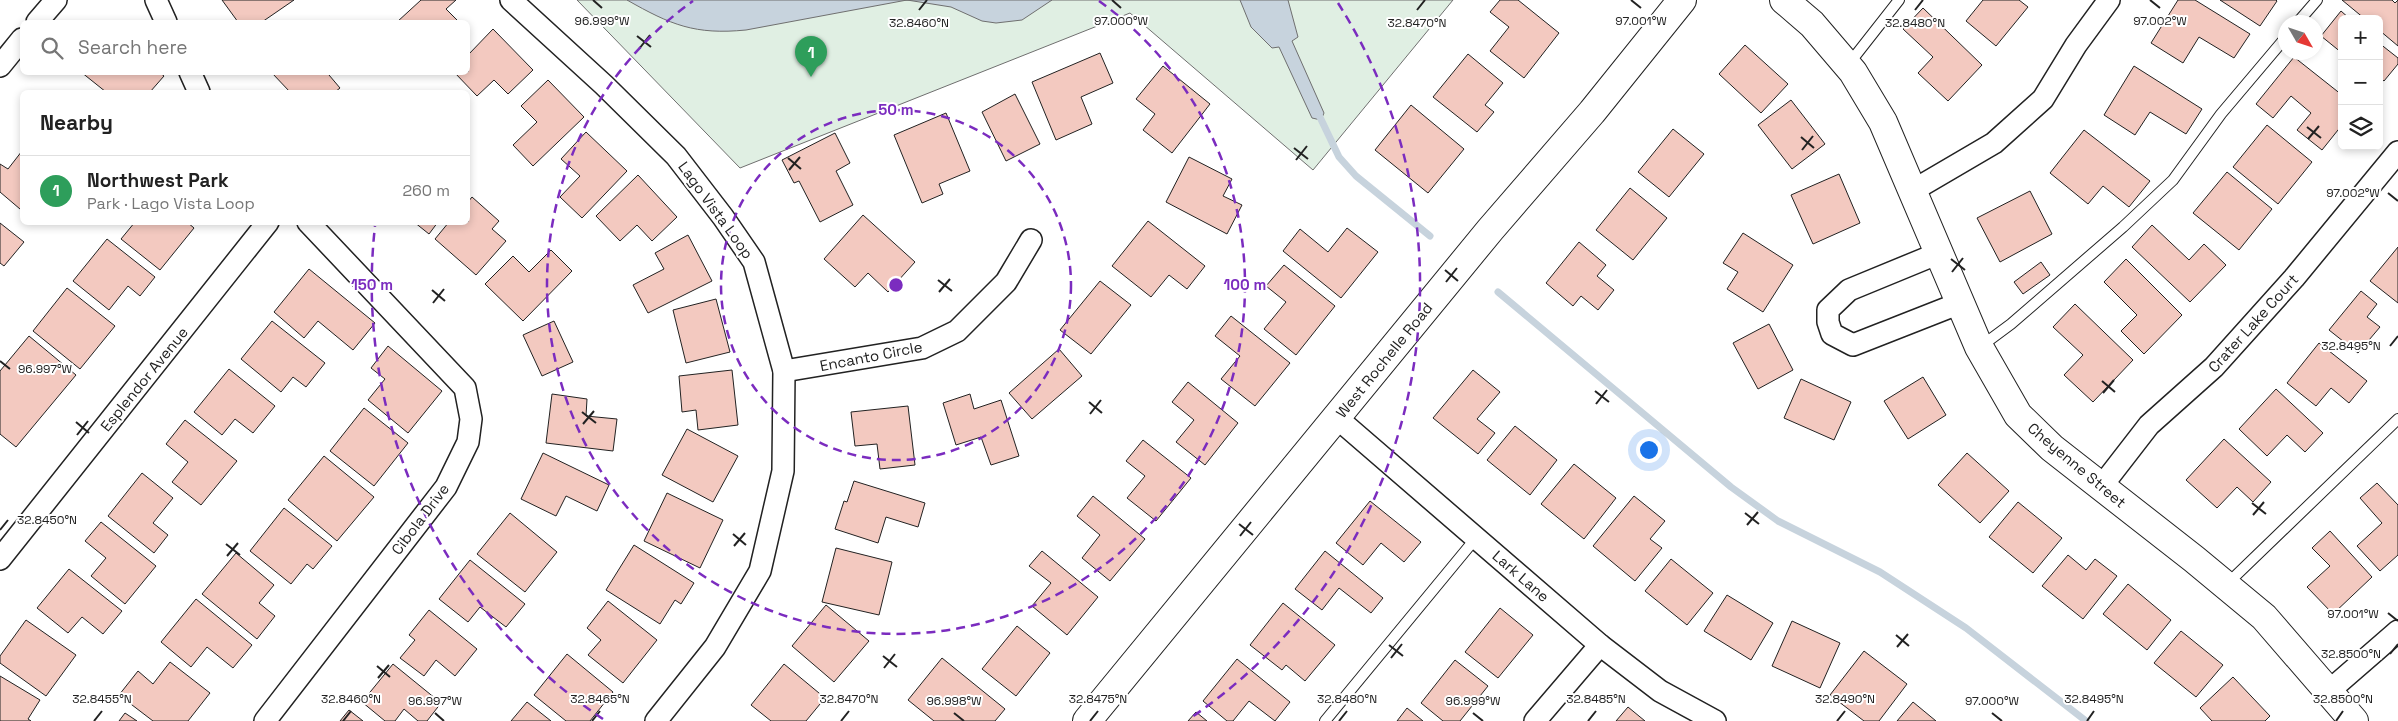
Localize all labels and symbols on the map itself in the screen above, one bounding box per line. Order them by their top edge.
text: 96.999°W [575,13,630,29]
text: 97.000°W [1094,13,1149,29]
text: 97.001°W [1615,13,1667,29]
text: 97.002°W [2133,13,2187,29]
text: 32.8460°N [889,15,949,31]
text: 32.8470°N [1387,15,1447,31]
text: 32.8480°N [1885,15,1945,31]
north arrow [2278,15,2323,60]
pin: 1 [795,36,827,77]
text: 50 m [878,100,914,119]
street label: Lago Vista Loop [674,158,758,262]
text: 97.002°W [2326,185,2380,201]
street label: Crater Lake Court [2204,270,2302,376]
text: 150 m [351,275,393,294]
text: 100 m [1224,275,1266,294]
centre of rings [887,276,905,294]
street label: West Rochelle Road [1332,298,1436,422]
street label: Esplendor Avenue [96,323,192,435]
street label: Encanto Circle [818,337,924,375]
text: 32.8495°N [2321,338,2381,354]
text: 96.997°W [18,361,73,377]
street label: Cheyenne Street [2024,418,2130,512]
your location [1636,437,1662,463]
street label: Cibola Drive [387,480,453,558]
text: 32.8450°N [17,512,77,528]
street label: Lark Lane [1489,546,1553,606]
text: 97.001°W [2327,606,2379,622]
text: 32.8500°N [2321,646,2381,662]
text: 32.8455°N [72,691,132,707]
text: 32.8460°N [321,691,381,707]
text: 32.8465°N [570,691,630,707]
text: 32.8470°N [819,691,879,707]
text: 32.8475°N [1069,691,1127,707]
text: 32.8480°N [1317,691,1377,707]
text: 32.8485°N [1566,691,1626,707]
text: 32.8490°N [1815,691,1875,707]
text: 32.8495°N [2064,691,2124,707]
text: 32.8500°N [2313,691,2373,707]
text: 96.997°W [408,693,463,709]
text: 96.998°W [927,693,982,709]
text: 96.999°W [1446,693,1501,709]
text: 97.000°W [1965,693,2020,709]

